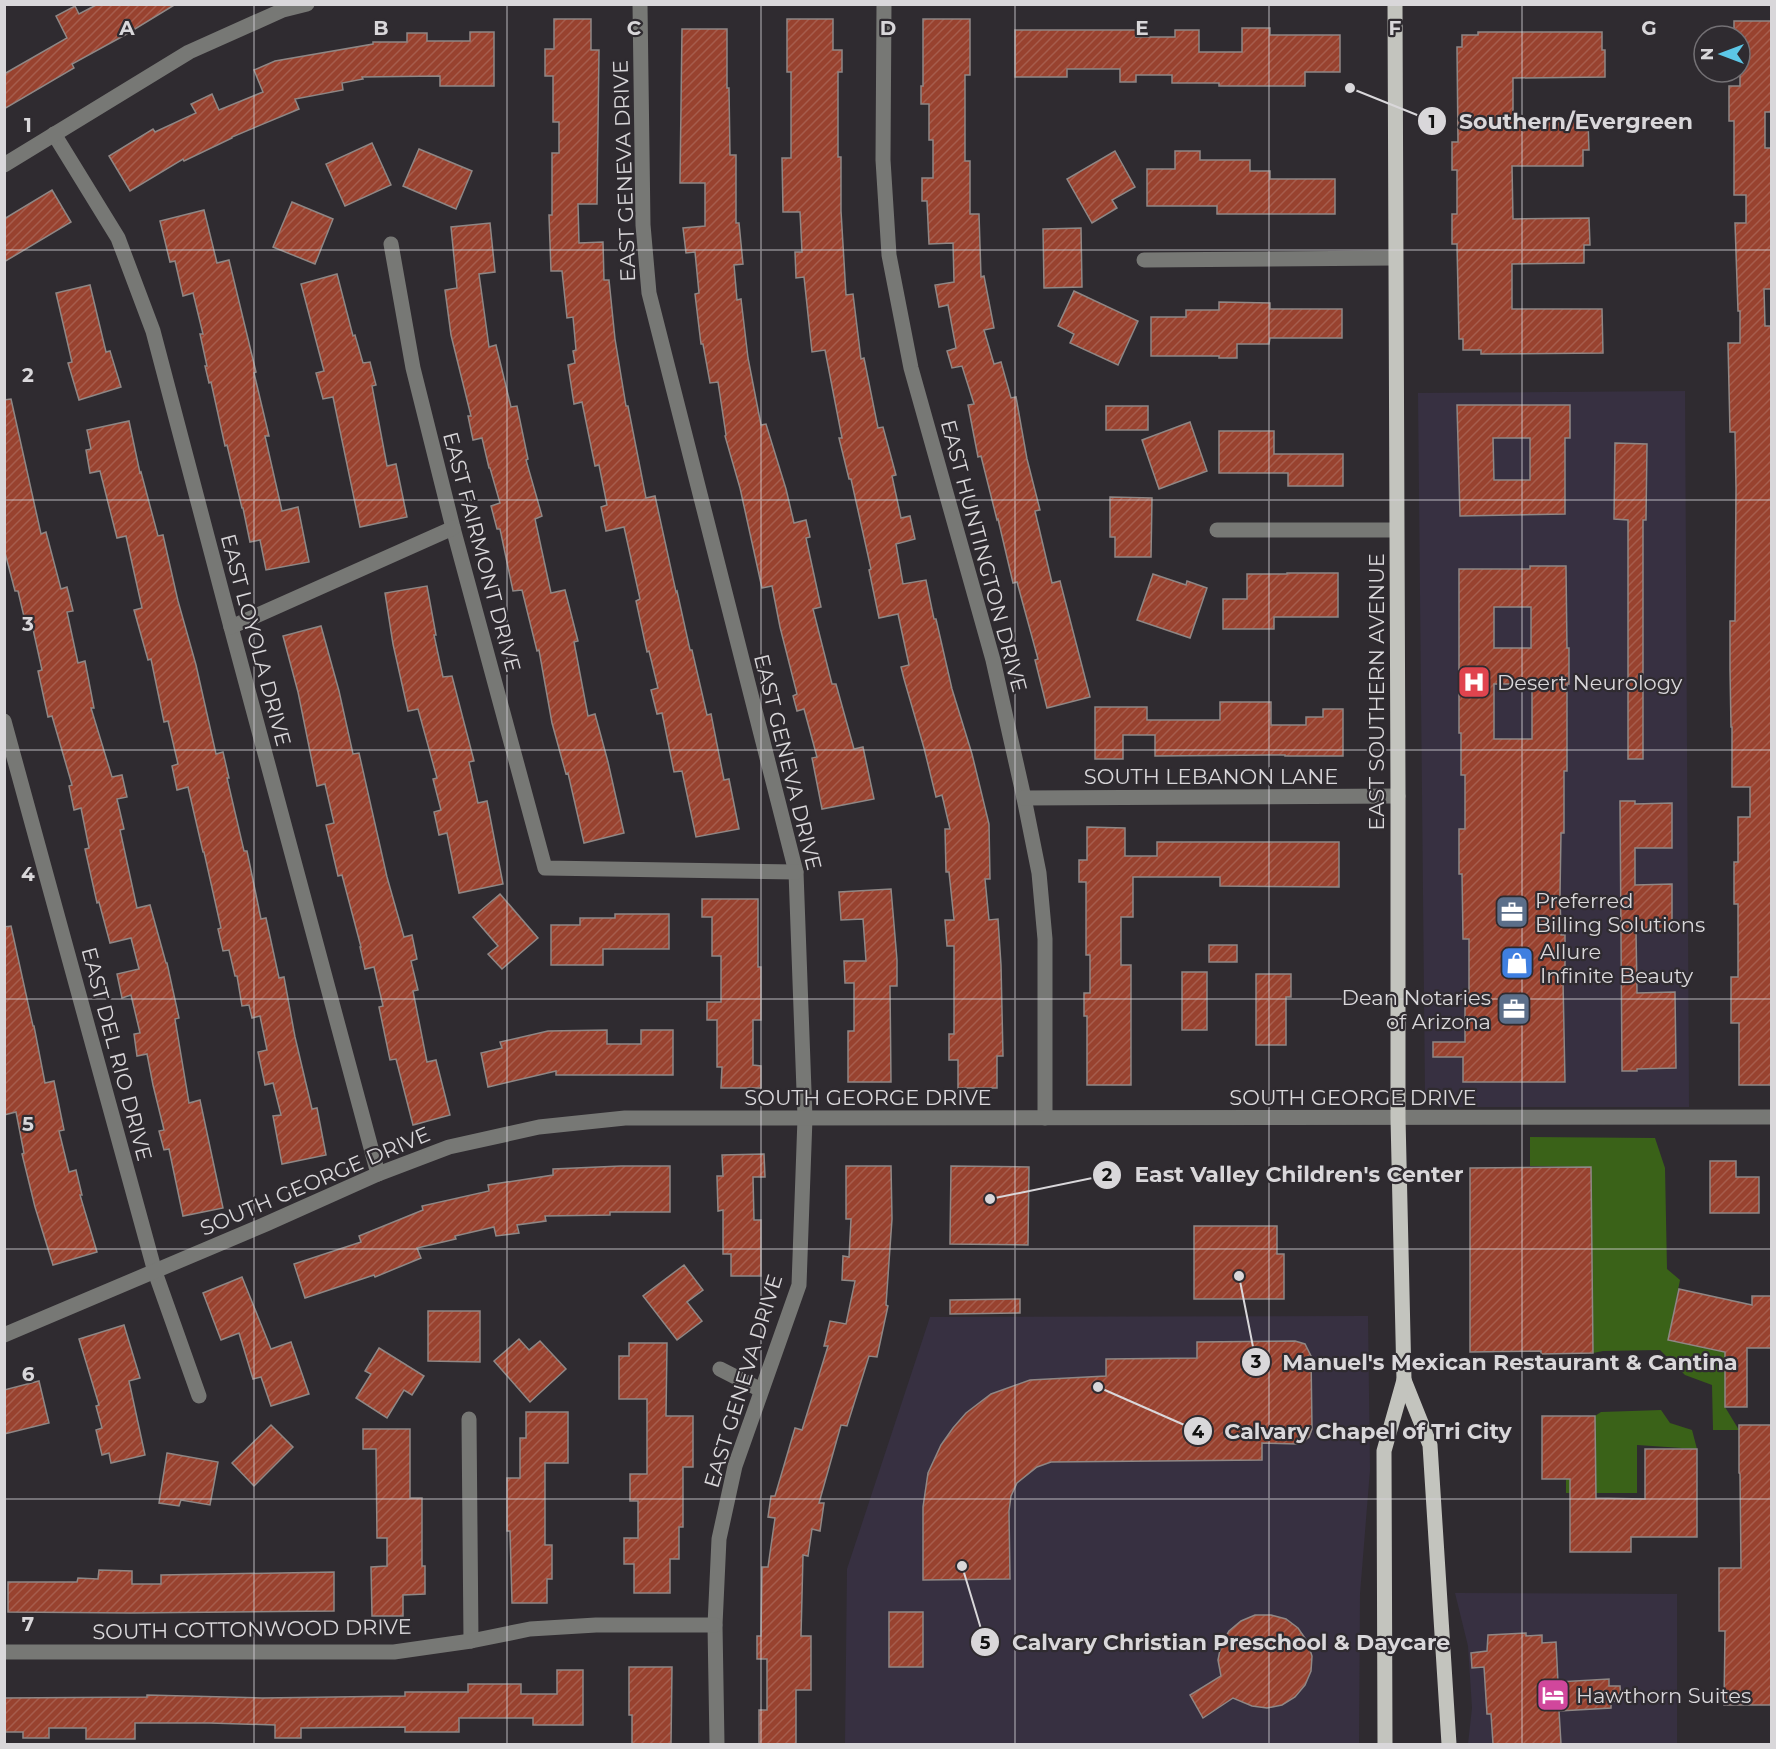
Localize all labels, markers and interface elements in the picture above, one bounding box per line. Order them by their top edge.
text: A [118,16,135,40]
text: B [373,16,389,40]
text: C [627,16,642,40]
text: D [880,16,896,40]
text: E [1135,16,1149,40]
text: F [1389,16,1402,40]
text: G [1641,16,1657,40]
north arrow [1692,24,1752,84]
text: N [1698,48,1717,60]
street label: EAST GENEVA DRIVE [608,60,640,282]
callout: Southern/Evergreen [1417,101,1705,141]
text: Southern/Evergreen [1459,108,1693,135]
text: 1 [1428,111,1436,133]
text: 1 [24,113,32,137]
text: 2 [22,363,34,387]
street label: EAST HUNTINGTON DRIVE [936,417,1032,695]
street label: EAST FAIRMONT DRIVE [438,429,526,675]
street label: EAST LOYOLA DRIVE [216,531,296,749]
street label: EAST SOUTHERN AVENUE [1364,553,1389,831]
text: 3 [21,612,34,636]
street label: EAST GENEVA DRIVE [749,651,827,873]
hospital icon: Desert Neurology [1456,664,1492,700]
place label: Desert Neurology [1497,670,1683,695]
street label: SOUTH LEBANON LANE [1084,764,1338,789]
text: 4 [21,862,35,886]
place label: Preferred Billing Solutions [1535,888,1705,937]
office icon: Preferred Billing Solutions [1494,894,1530,930]
place label: Allure Infinite Beauty [1540,939,1694,988]
street label: EAST DEL RIO DRIVE [76,944,158,1164]
shop icon: Allure Infinite Beauty [1499,945,1535,981]
place label: Dean Notaries of Arizona [1342,985,1491,1034]
office icon: Dean Notaries of Arizona [1496,991,1532,1027]
street label: SOUTH GEORGE DRIVE [744,1085,992,1110]
street label: SOUTH GEORGE DRIVE [1229,1085,1477,1110]
text: 5 [22,1112,34,1136]
street label: SOUTH GEORGE DRIVE [196,1121,434,1241]
callout: East Valley Children's Center [1092,1155,1475,1195]
text: East Valley Children's Center [1134,1161,1464,1188]
text: 2 [1102,1164,1113,1186]
street label: EAST GENEVA DRIVE [699,1271,787,1491]
callout: Manuel's Mexican Restaurant & Cantina [1241,1342,1750,1382]
text: Manuel's Mexican Restaurant & Cantina [1282,1349,1738,1376]
text: 3 [1250,1351,1262,1373]
text: 6 [22,1362,35,1386]
callout: Calvary Chapel of Tri City [1183,1411,1524,1451]
text: Calvary Chapel of Tri City [1224,1418,1512,1445]
text: 4 [1192,1421,1205,1443]
text: 7 [22,1612,34,1636]
street label: SOUTH COTTONWOOD DRIVE [92,1614,412,1644]
callout: Calvary Christian Preschool & Daycare [970,1622,1462,1662]
text: Calvary Christian Preschool & Daycare [1012,1629,1450,1656]
text: 5 [980,1632,991,1654]
hotel icon: Hawthorn Suites [1535,1677,1571,1713]
place label: Hawthorn Suites [1576,1683,1751,1708]

